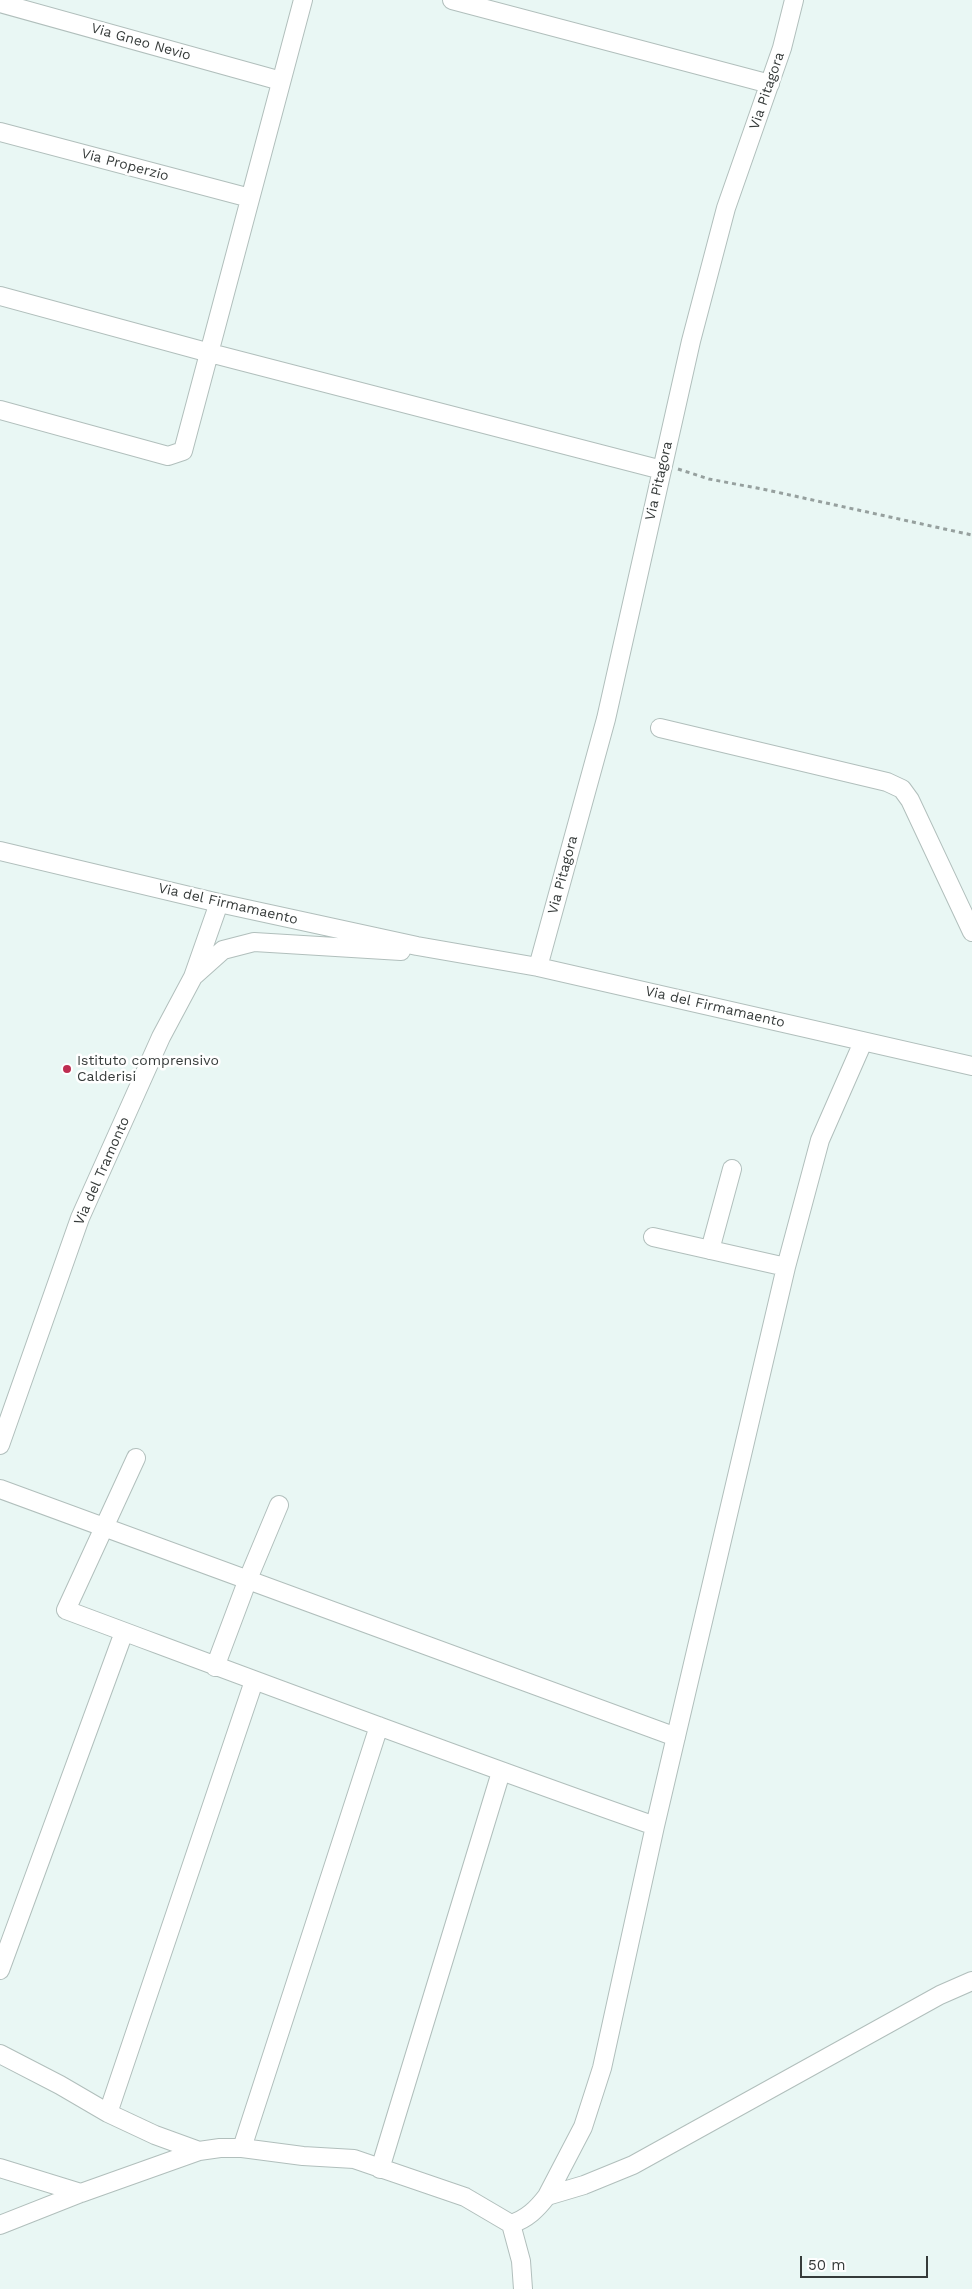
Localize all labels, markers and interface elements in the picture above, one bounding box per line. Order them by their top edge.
street label: Via Gneo Nevio [89,20,193,64]
street label: Via Pitagora [746,50,788,132]
street label: Via Properzio [79,145,171,185]
street label: Via Pitagora [642,440,676,522]
street label: Via Pitagora [544,834,582,916]
street label: Via del Firmamaento [157,880,299,928]
street label: Via del Firmamaento [644,983,786,1031]
place label: Istituto comprensivo Calderisi [77,1053,219,1086]
marker: Istituto comprensivo Calderisi [61,1063,73,1075]
street label: Via del Tramonto [71,1114,133,1228]
scale bar [802,2246,930,2278]
text: 50 m [808,2256,845,2274]

